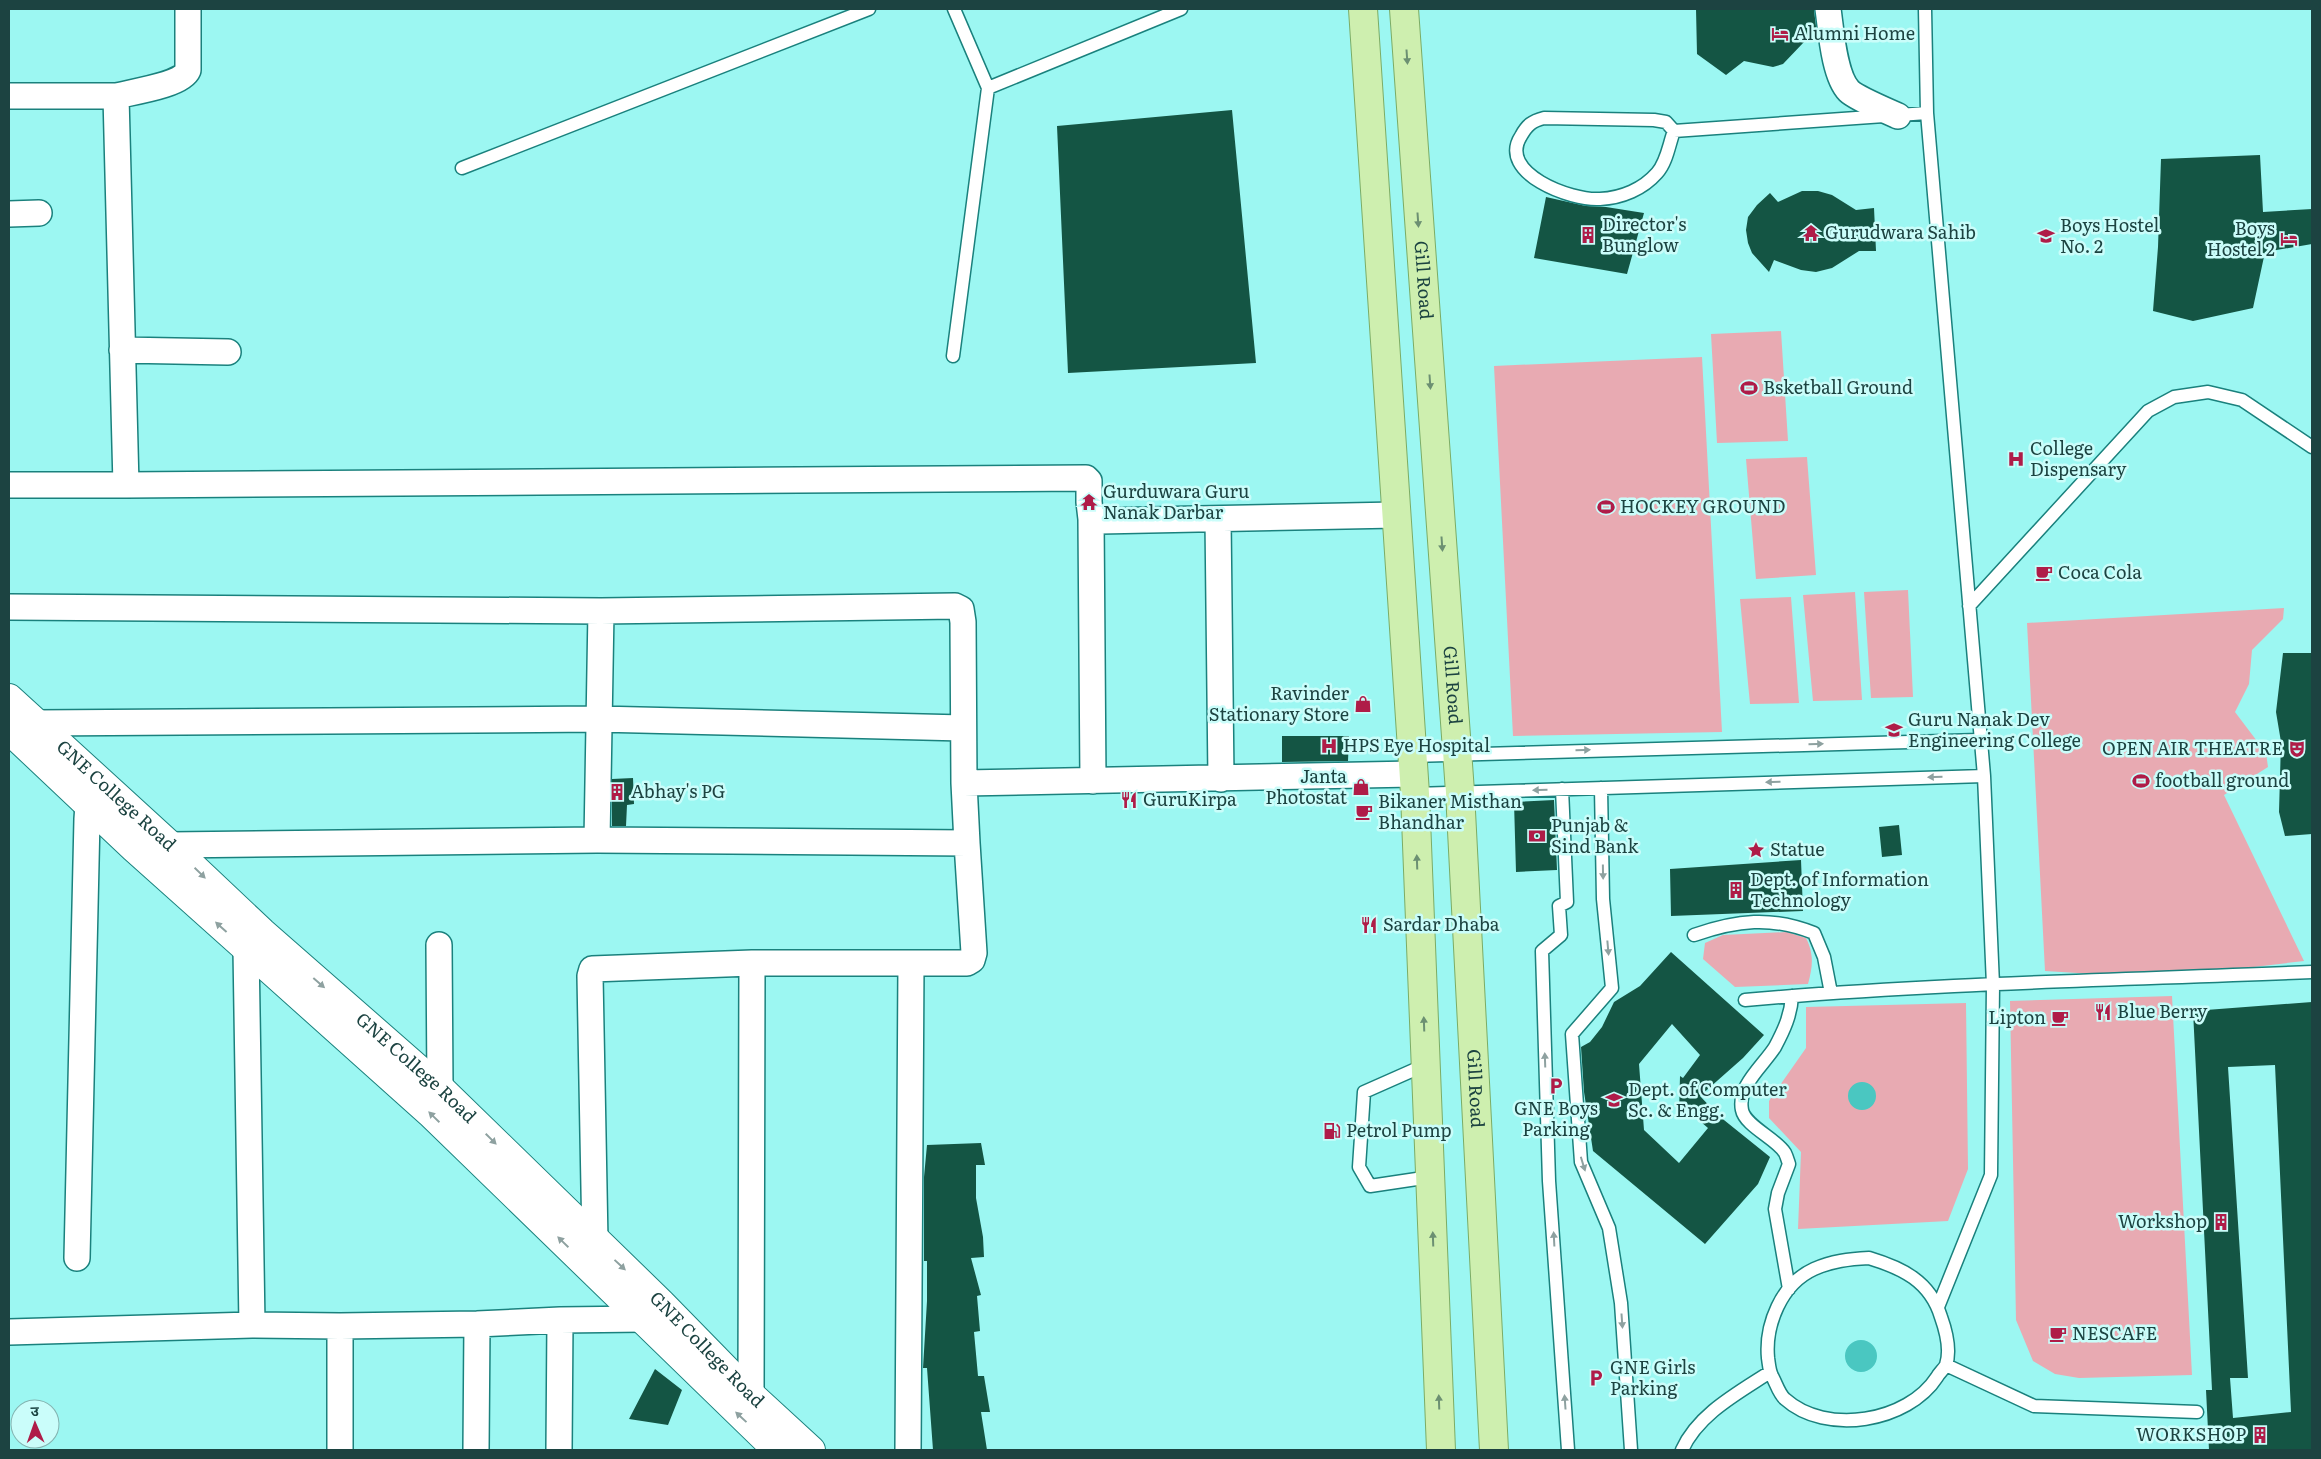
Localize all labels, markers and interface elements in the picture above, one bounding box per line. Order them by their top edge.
place label: Alumni Home [1794,19,1915,46]
hotel icon: Alumni Home [1770,24,1790,44]
one-way arrow [1403,50,1411,66]
place label: Director's Bunglow [1602,210,1686,258]
place label: Boys Hostel No. 2 [2060,211,2159,259]
one-way arrow [1414,212,1422,228]
place label: Boys Hostel 2 [2207,214,2275,262]
place label: Gurudwara Sahib [1825,218,1976,245]
temple icon: Gurudwara Sahib [1801,223,1821,243]
building icon: Director's Bunglow [1578,225,1598,245]
school or university icon: Boys Hostel No. 2 [2036,226,2056,246]
hotel icon: Boys Hostel 2 [2279,229,2299,249]
street label: Gill Road [1409,240,1441,321]
place label: Bsketball Ground [1763,373,1913,400]
one-way arrow [1426,374,1434,390]
sports icon: Bsketball Ground [1739,378,1759,398]
place label: College Dispensary [2030,434,2127,482]
hospital icon: College Dispensary [2006,449,2026,469]
place label: Gurduwara Guru Nanak Darbar [1103,477,1250,525]
temple icon: Gurduwara Guru Nanak Darbar [1079,492,1099,512]
place label: HOCKEY GROUND [1620,492,1786,519]
sports icon: HOCKEY GROUND [1596,497,1616,517]
one-way arrow [1438,536,1446,552]
place label: Coca Cola [2058,558,2142,585]
cafe icon: Coca Cola [2034,563,2054,583]
street label: Gill Road [1438,645,1470,725]
place label: Ravinder Stationary Store [1209,679,1349,727]
shop icon: Ravinder Stationary Store [1353,694,1373,714]
place label: Guru Nanak Dev Engineering College [1908,705,2081,753]
school or university icon: Guru Nanak Dev Engineering College [1884,720,1904,740]
place label: HPS Eye Hospital [1343,731,1490,758]
street label: GNE College Road [51,733,183,857]
place label: OPEN AIR THEATRE [2102,734,2283,761]
hospital icon: HPS Eye Hospital [1319,736,1339,756]
theatre icon: OPEN AIR THEATRE [2287,739,2307,759]
one-way arrow [1808,740,1824,748]
one-way arrow [1576,746,1592,754]
place label: Janta Photostat [1265,762,1348,810]
place label: football ground [2155,766,2289,793]
sports icon: football ground [2131,771,2151,791]
one-way arrow [1927,773,1943,781]
place label: Abhay's PG [631,777,725,804]
shop icon: Janta Photostat [1351,777,1371,797]
one-way arrow [1764,779,1780,787]
building icon: Abhay's PG [607,782,627,802]
place label: GuruKirpa [1143,785,1237,812]
one-way arrow [1532,786,1548,794]
place label: Bikaner Misthan Bhandhar [1378,787,1522,835]
restaurant icon: GuruKirpa [1119,790,1139,810]
cafe icon: Bikaner Misthan Bhandhar [1354,802,1374,822]
place label: Punjab & Sind Bank [1551,811,1639,859]
bank icon: Punjab & Sind Bank [1527,826,1547,846]
place label: Statue [1770,835,1825,862]
place icon: Statue [1746,840,1766,860]
one-way arrow [1413,854,1421,870]
one-way arrow [1599,864,1607,880]
place label: Dept. of Information Technology [1750,865,1929,913]
one-way arrow [193,867,205,879]
building icon: Dept. of Information Technology [1726,880,1746,900]
place label: Sardar Dhaba [1383,910,1500,937]
restaurant icon: Sardar Dhaba [1359,915,1379,935]
one-way arrow [215,921,227,933]
one-way arrow [1604,940,1612,956]
one-way arrow [313,977,326,988]
place label: Blue Berry [2117,997,2208,1024]
restaurant icon: Blue Berry [2093,1002,2113,1022]
place label: Lipton [1988,1003,2046,1030]
street label: GNE College Road [351,1005,483,1128]
cafe icon: Lipton [2050,1008,2070,1028]
one-way arrow [1420,1016,1428,1032]
street label: Gill Road [1461,1048,1492,1129]
one-way arrow [1541,1052,1549,1068]
place label: Dept. of Computer Sc. & Engg. [1628,1075,1787,1123]
parking icon: GNE Boys Parking [1546,1076,1566,1096]
school or university icon: Dept. of Computer Sc. & Engg. [1604,1090,1624,1110]
place label: GNE Boys Parking [1514,1094,1598,1142]
one-way arrow [428,1111,440,1123]
place label: Petrol Pump [1346,1116,1452,1143]
fuel station icon: Petrol Pump [1322,1121,1342,1141]
one-way arrow [485,1133,497,1145]
one-way arrow [1579,1157,1587,1172]
place label: Workshop [2118,1207,2207,1234]
building icon: Workshop [2211,1212,2231,1232]
one-way arrow [1428,1231,1436,1247]
one-way arrow [1549,1231,1557,1247]
one-way arrow [557,1236,569,1248]
one-way arrow [614,1259,626,1271]
street label: GNE College Road [644,1284,771,1413]
one-way arrow [1618,1313,1626,1329]
place label: NESCAFE [2072,1319,2157,1346]
cafe icon: NESCAFE [2048,1324,2068,1344]
place label: GNE Girls Parking [1610,1353,1695,1401]
parking icon: GNE Girls Parking [1586,1368,1606,1388]
one-way arrow [1435,1393,1443,1409]
one-way arrow [1560,1393,1568,1409]
north arrow [10,1399,60,1449]
text: उ [30,1400,40,1420]
one-way arrow [735,1411,747,1423]
place label: WORKSHOP [2136,1420,2246,1447]
building icon: WORKSHOP [2250,1425,2270,1445]

